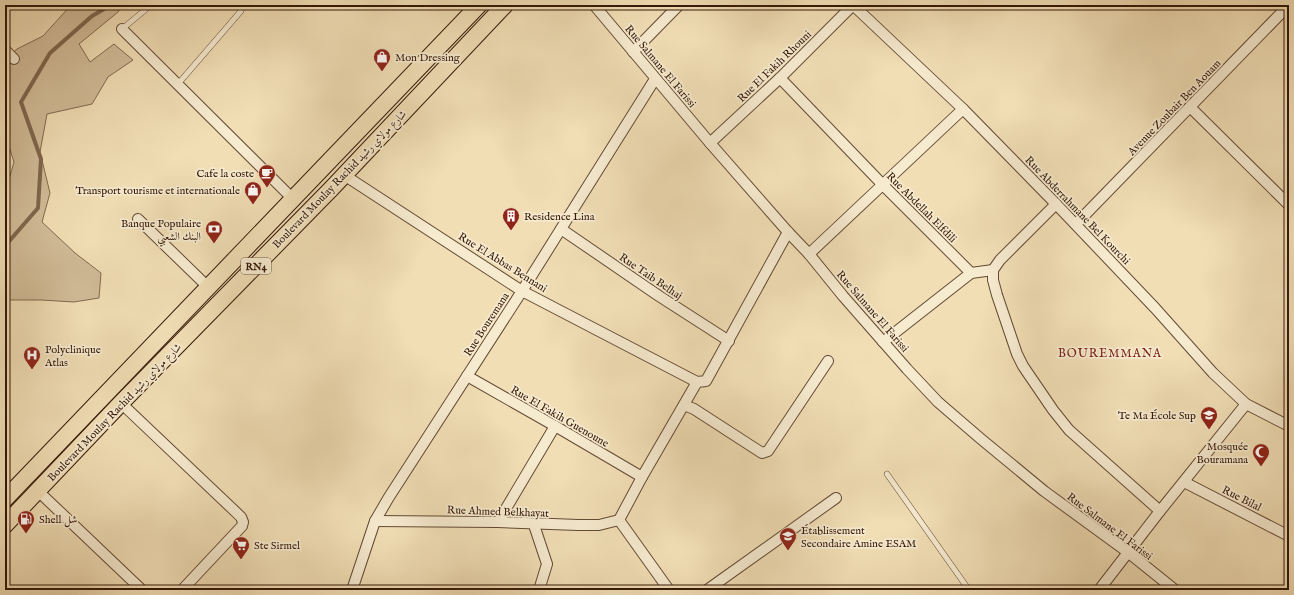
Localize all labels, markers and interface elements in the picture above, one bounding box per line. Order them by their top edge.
street label: Rue Salmane El Farissi [622,22,699,111]
street label: Rue El Fakih Rhouni [735,28,815,106]
shop icon: Mon Dressing [372,47,392,72]
place label: Mon Dressing [395,51,461,65]
street label: Avenue Zoubair Ben Aouam [1124,56,1225,159]
street label: Boulevard Moulay Rachid شارع مولاي رشيد [270,108,411,253]
street label: Rue Abderrahmane Bel Kourchi [1022,153,1133,268]
cafe icon: Cafe la coste [257,163,277,188]
place label: Cafe la coste [196,167,254,181]
street label: Rue Abdellah Elfdili [883,169,960,246]
shop icon: Transport tourisme et internationale [243,180,263,205]
place label: Transport tourisme et internationale [75,184,240,198]
building icon: Residence Lina [501,206,521,231]
place label: Residence Lina [524,210,595,224]
place label: Banque Populaire البنك الشعبي [121,217,201,247]
bank icon: Banque Populaire البنك الشعبي [204,219,224,244]
street label: Rue El Abbas Bennani [455,230,550,296]
street label: Rue Taib Belhaj [616,251,685,303]
road number: RN4 [241,258,271,274]
street label: Rue Salmane El Farissi [833,268,912,355]
street label: Rue Bouremana [461,290,513,359]
street label: Boulevard Moulay Rachid شارع مولاي رشيد [45,341,186,486]
place label: Polyclinique Atlas [44,343,101,370]
hospital icon: Polyclinique Atlas [22,345,42,370]
district label: BOUREMMANA [1058,346,1162,361]
street label: Rue El Fakih Guenoune [508,383,611,451]
school or university icon: Te Ma École Sup [1199,405,1219,430]
place label: Te Ma École Sup [1118,409,1196,423]
place label: Mosquée Bouramana [1196,440,1248,467]
mosque icon: Mosquée Bouramana [1251,442,1271,467]
street label: Rue Bilal [1219,483,1264,515]
street label: Rue Salmane El Farissi [1064,490,1155,564]
street label: Rue Ahmed Belkhayat [447,503,549,521]
fuel station icon: Shell شل [16,509,36,534]
place label: Shell شل [39,513,77,528]
place label: Établissement Secondaire Amine ESAM [801,524,917,551]
school or university icon: Établissement Secondaire Amine ESAM [778,526,798,551]
supermarket icon: Ste Sirmel [231,535,251,560]
place label: Ste Sirmel [254,539,300,553]

